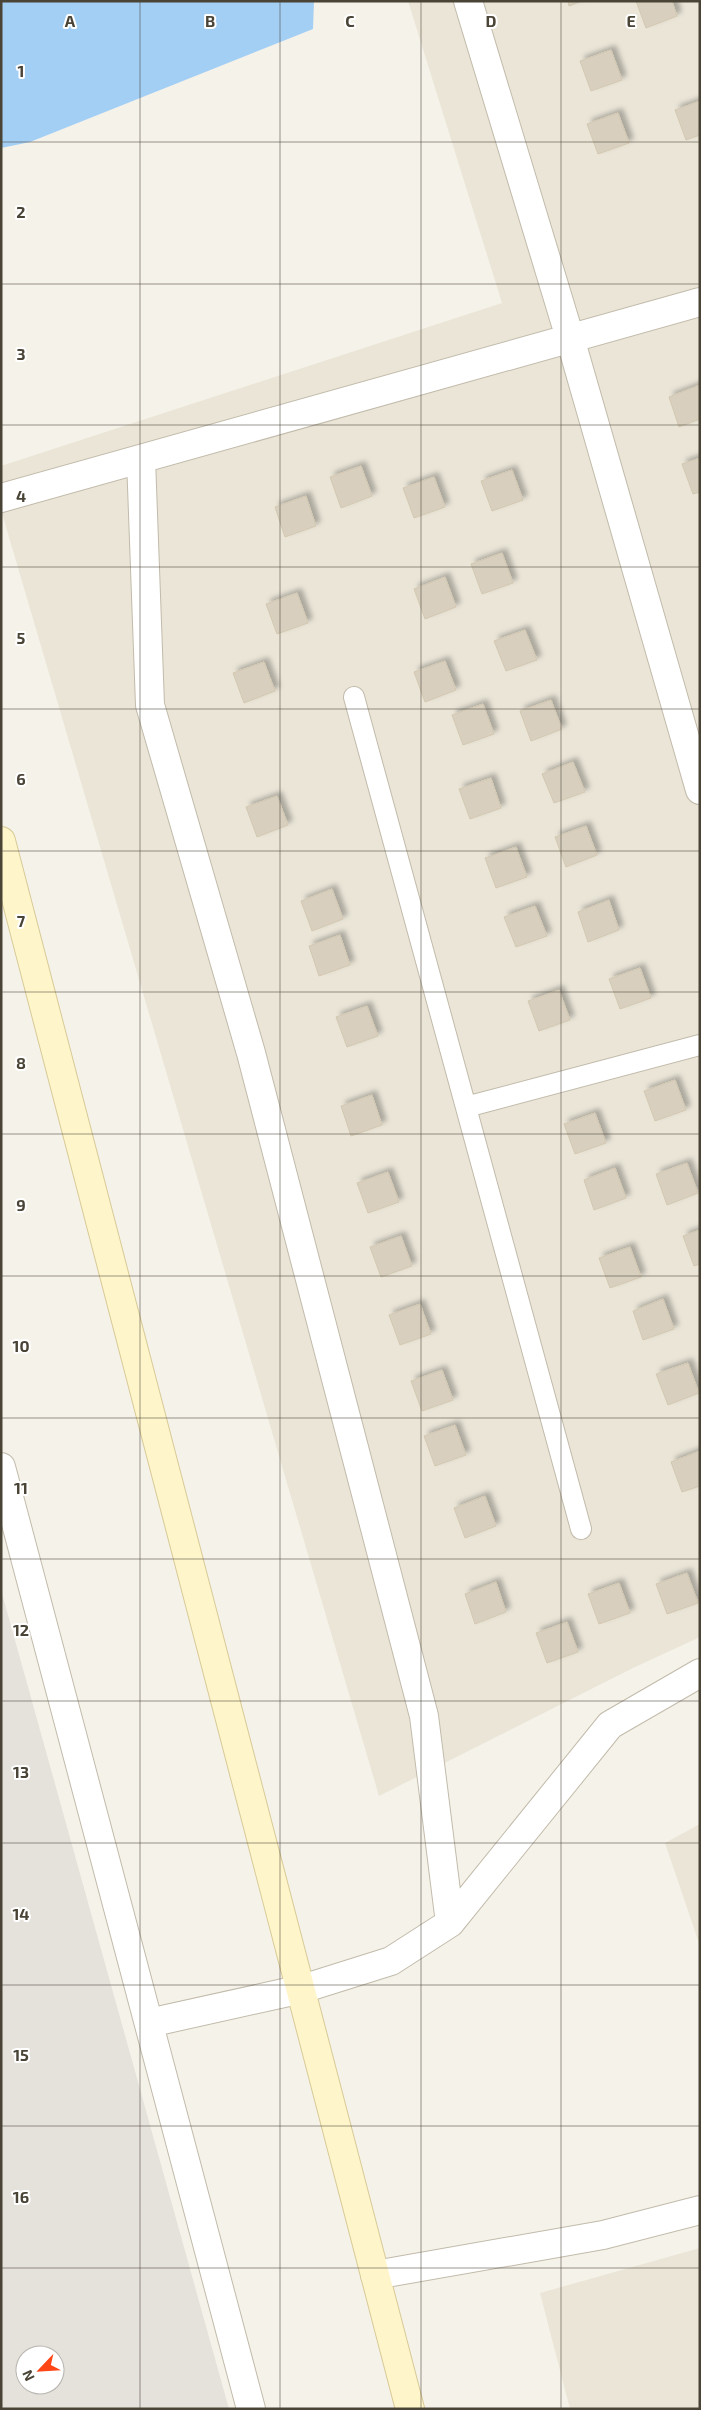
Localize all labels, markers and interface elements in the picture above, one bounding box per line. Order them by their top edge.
text: A [65,11,76,30]
text: B [205,11,215,30]
text: C [345,11,355,30]
text: D [486,11,497,30]
text: E [626,11,636,30]
text: 1 [18,61,24,80]
text: 2 [16,202,26,221]
text: 3 [16,344,26,363]
text: 4 [16,486,26,505]
text: 5 [17,628,26,647]
text: 6 [16,769,26,788]
text: 7 [17,911,26,930]
text: 8 [16,1053,26,1072]
text: 9 [16,1195,26,1214]
text: 10 [12,1336,30,1355]
text: 11 [14,1478,28,1497]
text: 12 [13,1620,29,1639]
text: 13 [13,1762,29,1781]
text: 14 [12,1904,30,1923]
text: 15 [13,2045,29,2064]
text: 16 [13,2187,29,2206]
north arrow [15,2345,65,2395]
text: N [18,2368,38,2384]

